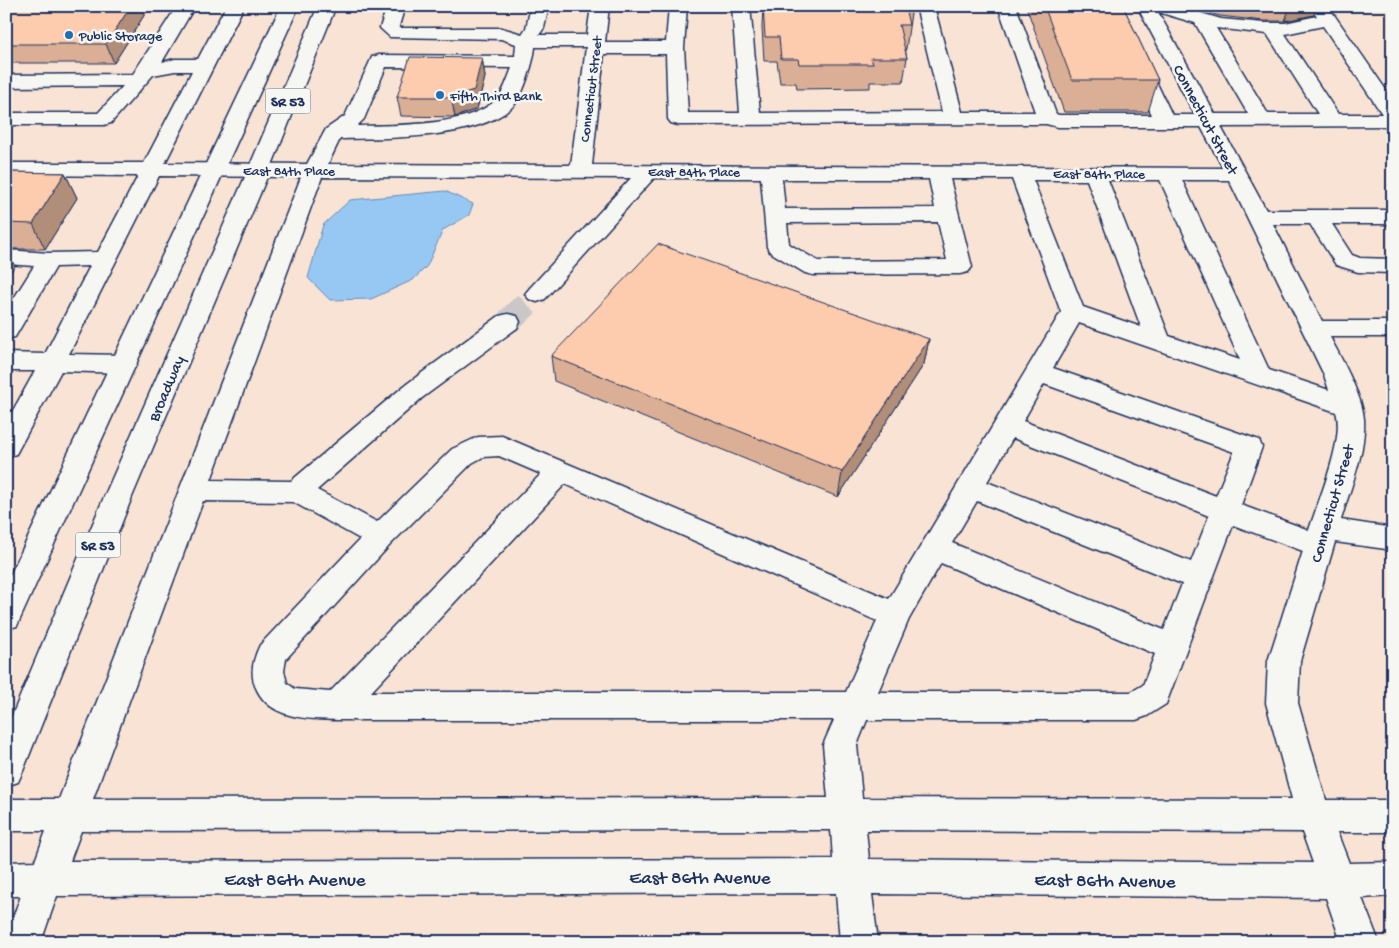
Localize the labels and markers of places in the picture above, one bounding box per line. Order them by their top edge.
marker: Public Storage [63,29,75,41]
place label: Public Storage [78,29,163,46]
marker: Fifth Third Bank [434,89,446,101]
place label: Fifth Third Bank [449,89,543,106]

